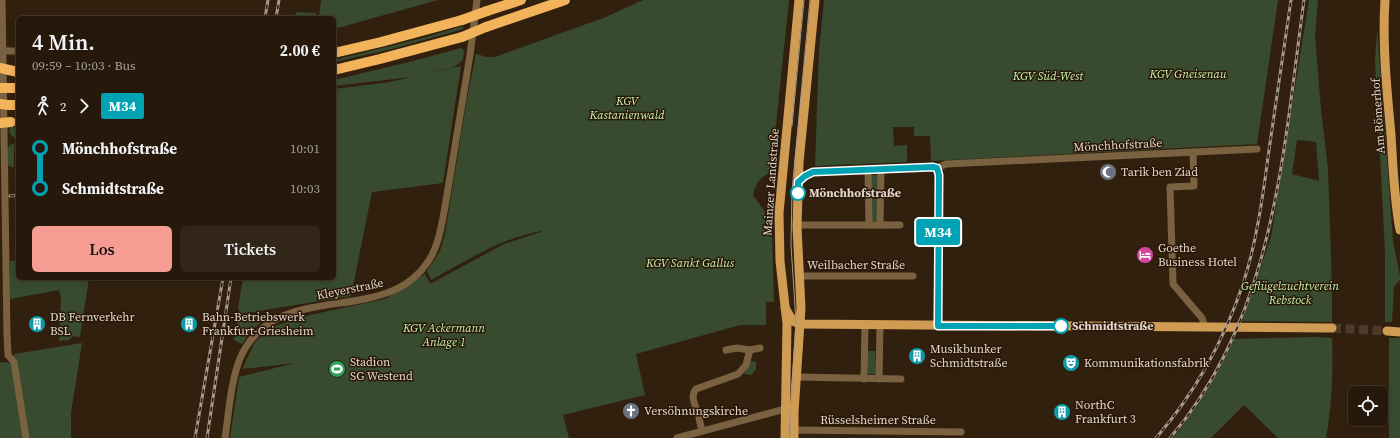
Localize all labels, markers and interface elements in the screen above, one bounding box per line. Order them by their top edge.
text: 4 Min. [32,27,95,57]
text: 2.00 € [280,40,320,61]
text: 09:59 – 10:03 · Bus [32,57,136,74]
park label: KGV Gneisenau [1148,66,1227,82]
park label: KGV Süd-West [1012,68,1084,84]
street label: Am Römerhof [1367,76,1389,154]
park label: KGV Kastanienwald [588,93,665,123]
icon: walk [32,95,54,117]
icon: forward [73,95,95,117]
text: M34 [109,96,136,116]
text: 2 [60,98,67,115]
street label: Mainzer Landstraße [759,128,783,236]
street label: Mönchhofstraße [1073,135,1163,155]
text: Mönchhofstraße [62,138,177,159]
text: 10:01 [290,140,320,157]
mosque icon: Tarik ben Ziad [1098,162,1118,182]
place label: Tarik ben Ziad [1121,164,1198,180]
text: Schmidtstraße [62,178,164,199]
text: 10:03 [290,180,320,197]
marker: Mönchhofstraße [790,185,806,201]
place label: Mönchhofstraße [809,185,901,201]
line badge: M34 [915,219,961,245]
text: M34 [924,222,952,242]
button: Los [32,226,172,272]
button: Tickets [180,226,320,272]
place label: Goethe Business Hotel [1158,240,1237,270]
hotel icon: Goethe Business Hotel [1135,245,1155,265]
park label: KGV Sankt Gallus [645,255,735,271]
street label: Weilbacher Straße [807,257,905,273]
street label: Kleyerstraße [315,275,385,303]
park label: Geflügelzuchtverein Rebstock [1241,278,1339,308]
place label: DB Fernverkehr BSL [50,309,135,339]
place label: Bahn-Betriebswerk Frankfurt-Griesheim [202,309,314,339]
building icon: DB Fernverkehr BSL [27,314,47,334]
building icon: Bahn-Betriebswerk Frankfurt-Griesheim [179,314,199,334]
marker: Schmidtstraße [1053,318,1069,334]
place label: Schmidtstraße [1072,318,1154,334]
park label: KGV Ackermann Anlage 1 [402,320,485,350]
place label: Musikbunker Schmidtstraße [930,341,1008,371]
building icon: Musikbunker Schmidtstraße [907,346,927,366]
theatre icon: Kommunikationsfabrik [1061,353,1081,373]
place label: Stadion SG Westend [350,354,413,384]
place label: Kommunikationsfabrik [1084,355,1210,371]
sports icon: Stadion SG Westend [327,359,347,379]
map controls [1348,386,1388,426]
button: locate [1348,386,1388,426]
place label: NorthC Frankfurt 3 [1075,397,1136,427]
church icon: Versöhnungskirche [621,401,641,421]
building icon: NorthC Frankfurt 3 [1052,402,1072,422]
place label: Versöhnungskirche [644,403,748,419]
street label: Rüsselsheimer Straße [820,412,936,428]

